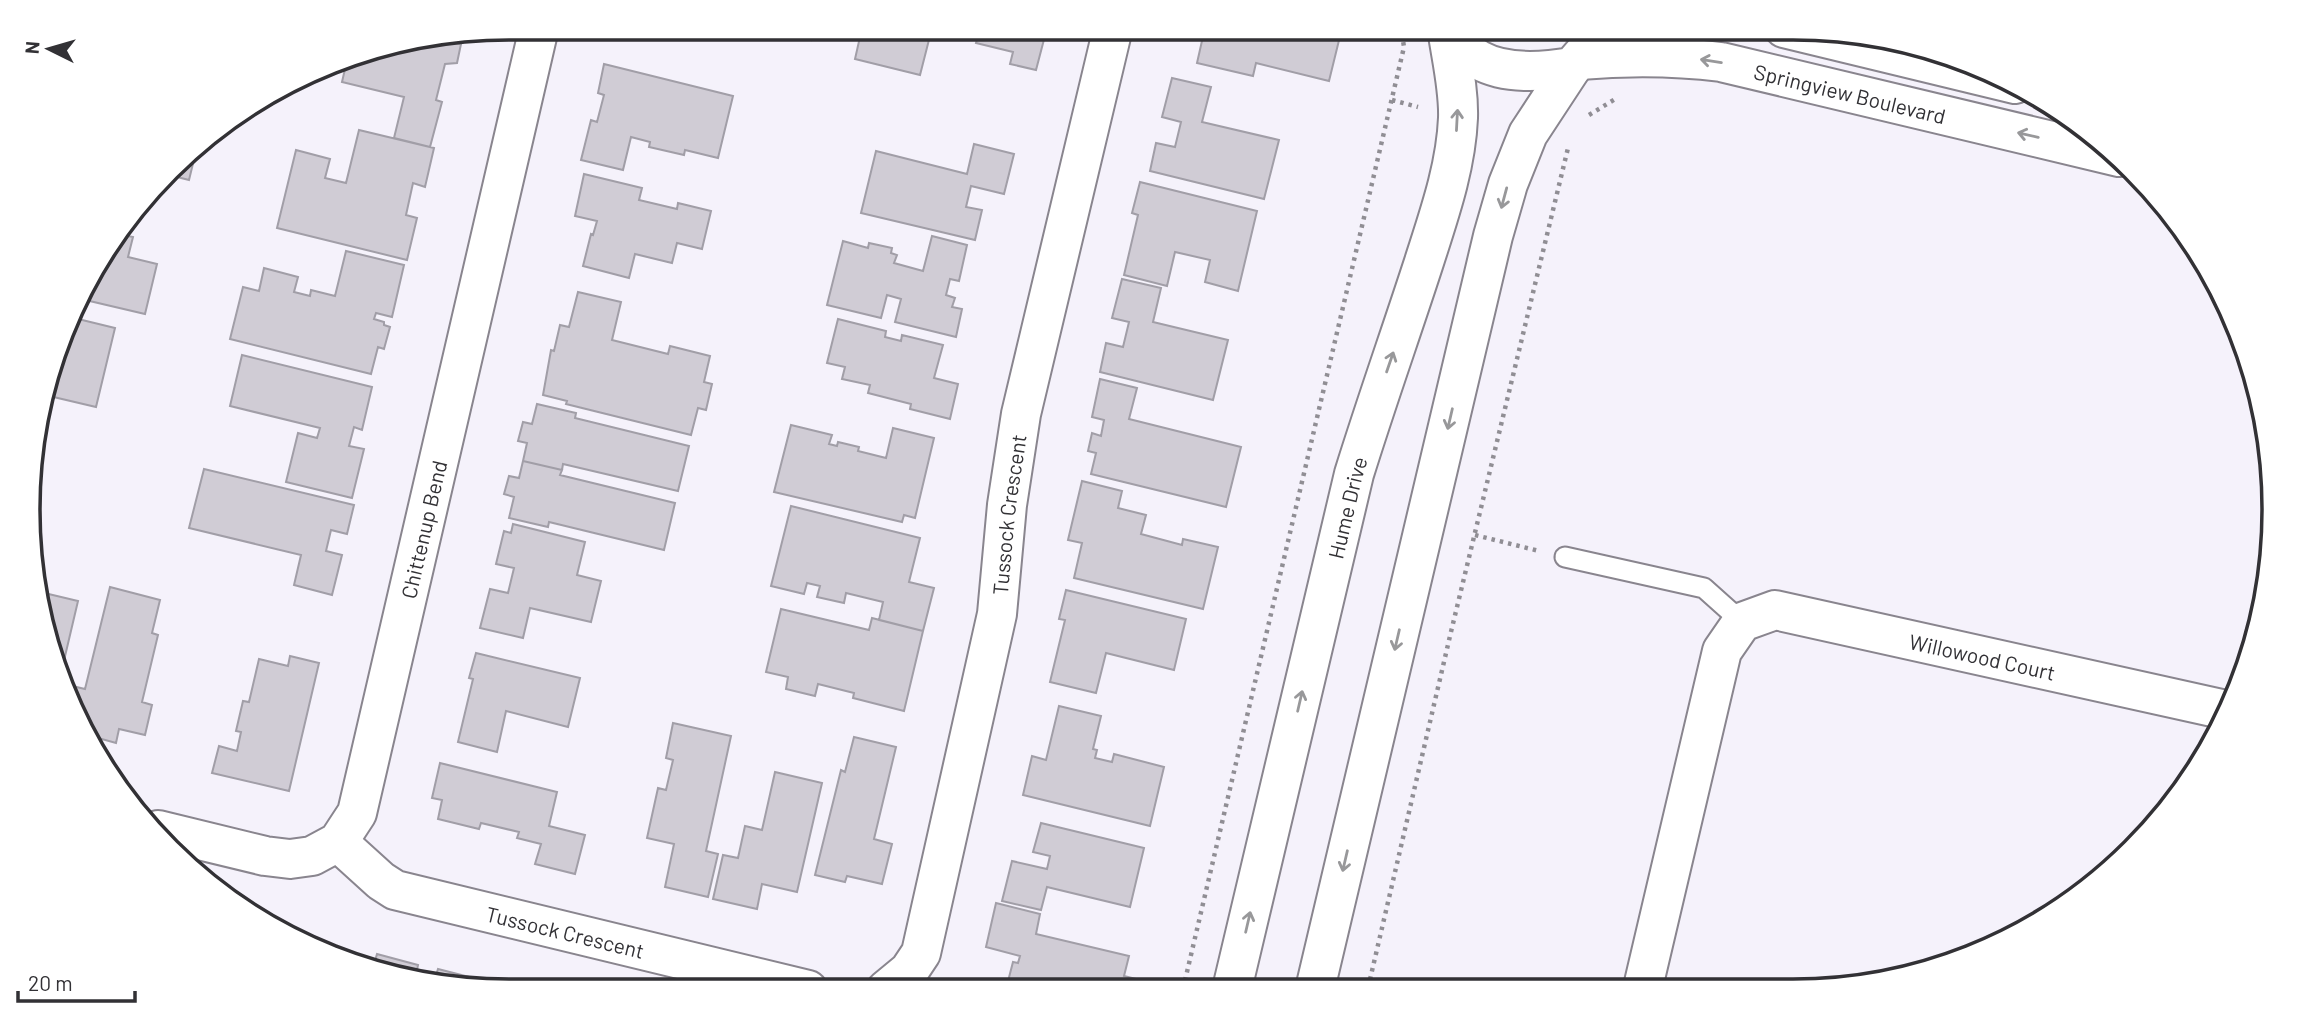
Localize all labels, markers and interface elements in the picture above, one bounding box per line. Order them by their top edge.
north arrow [14,14,84,84]
text: N [20,40,44,55]
one-way arrow [1700,54,1723,67]
street label: Springview Boulevard [1752,58,1948,128]
one-way arrow [1450,109,1463,132]
one-way arrow [2017,128,2040,141]
one-way arrow [1497,186,1510,208]
one-way arrow [1384,351,1397,373]
one-way arrow [1443,407,1456,429]
street label: Tussock Crescent [986,432,1030,596]
street label: Hume Drive [1322,453,1371,561]
street label: Chittenup Bend [395,458,451,601]
one-way arrow [1390,628,1403,651]
street label: Willowood Court [1907,628,2058,684]
one-way arrow [1294,690,1307,713]
one-way arrow [1338,849,1351,872]
street label: Tussock Crescent [484,900,647,962]
one-way arrow [1242,911,1255,934]
scale bar [18,960,135,1004]
text: 20 m [28,970,73,995]

